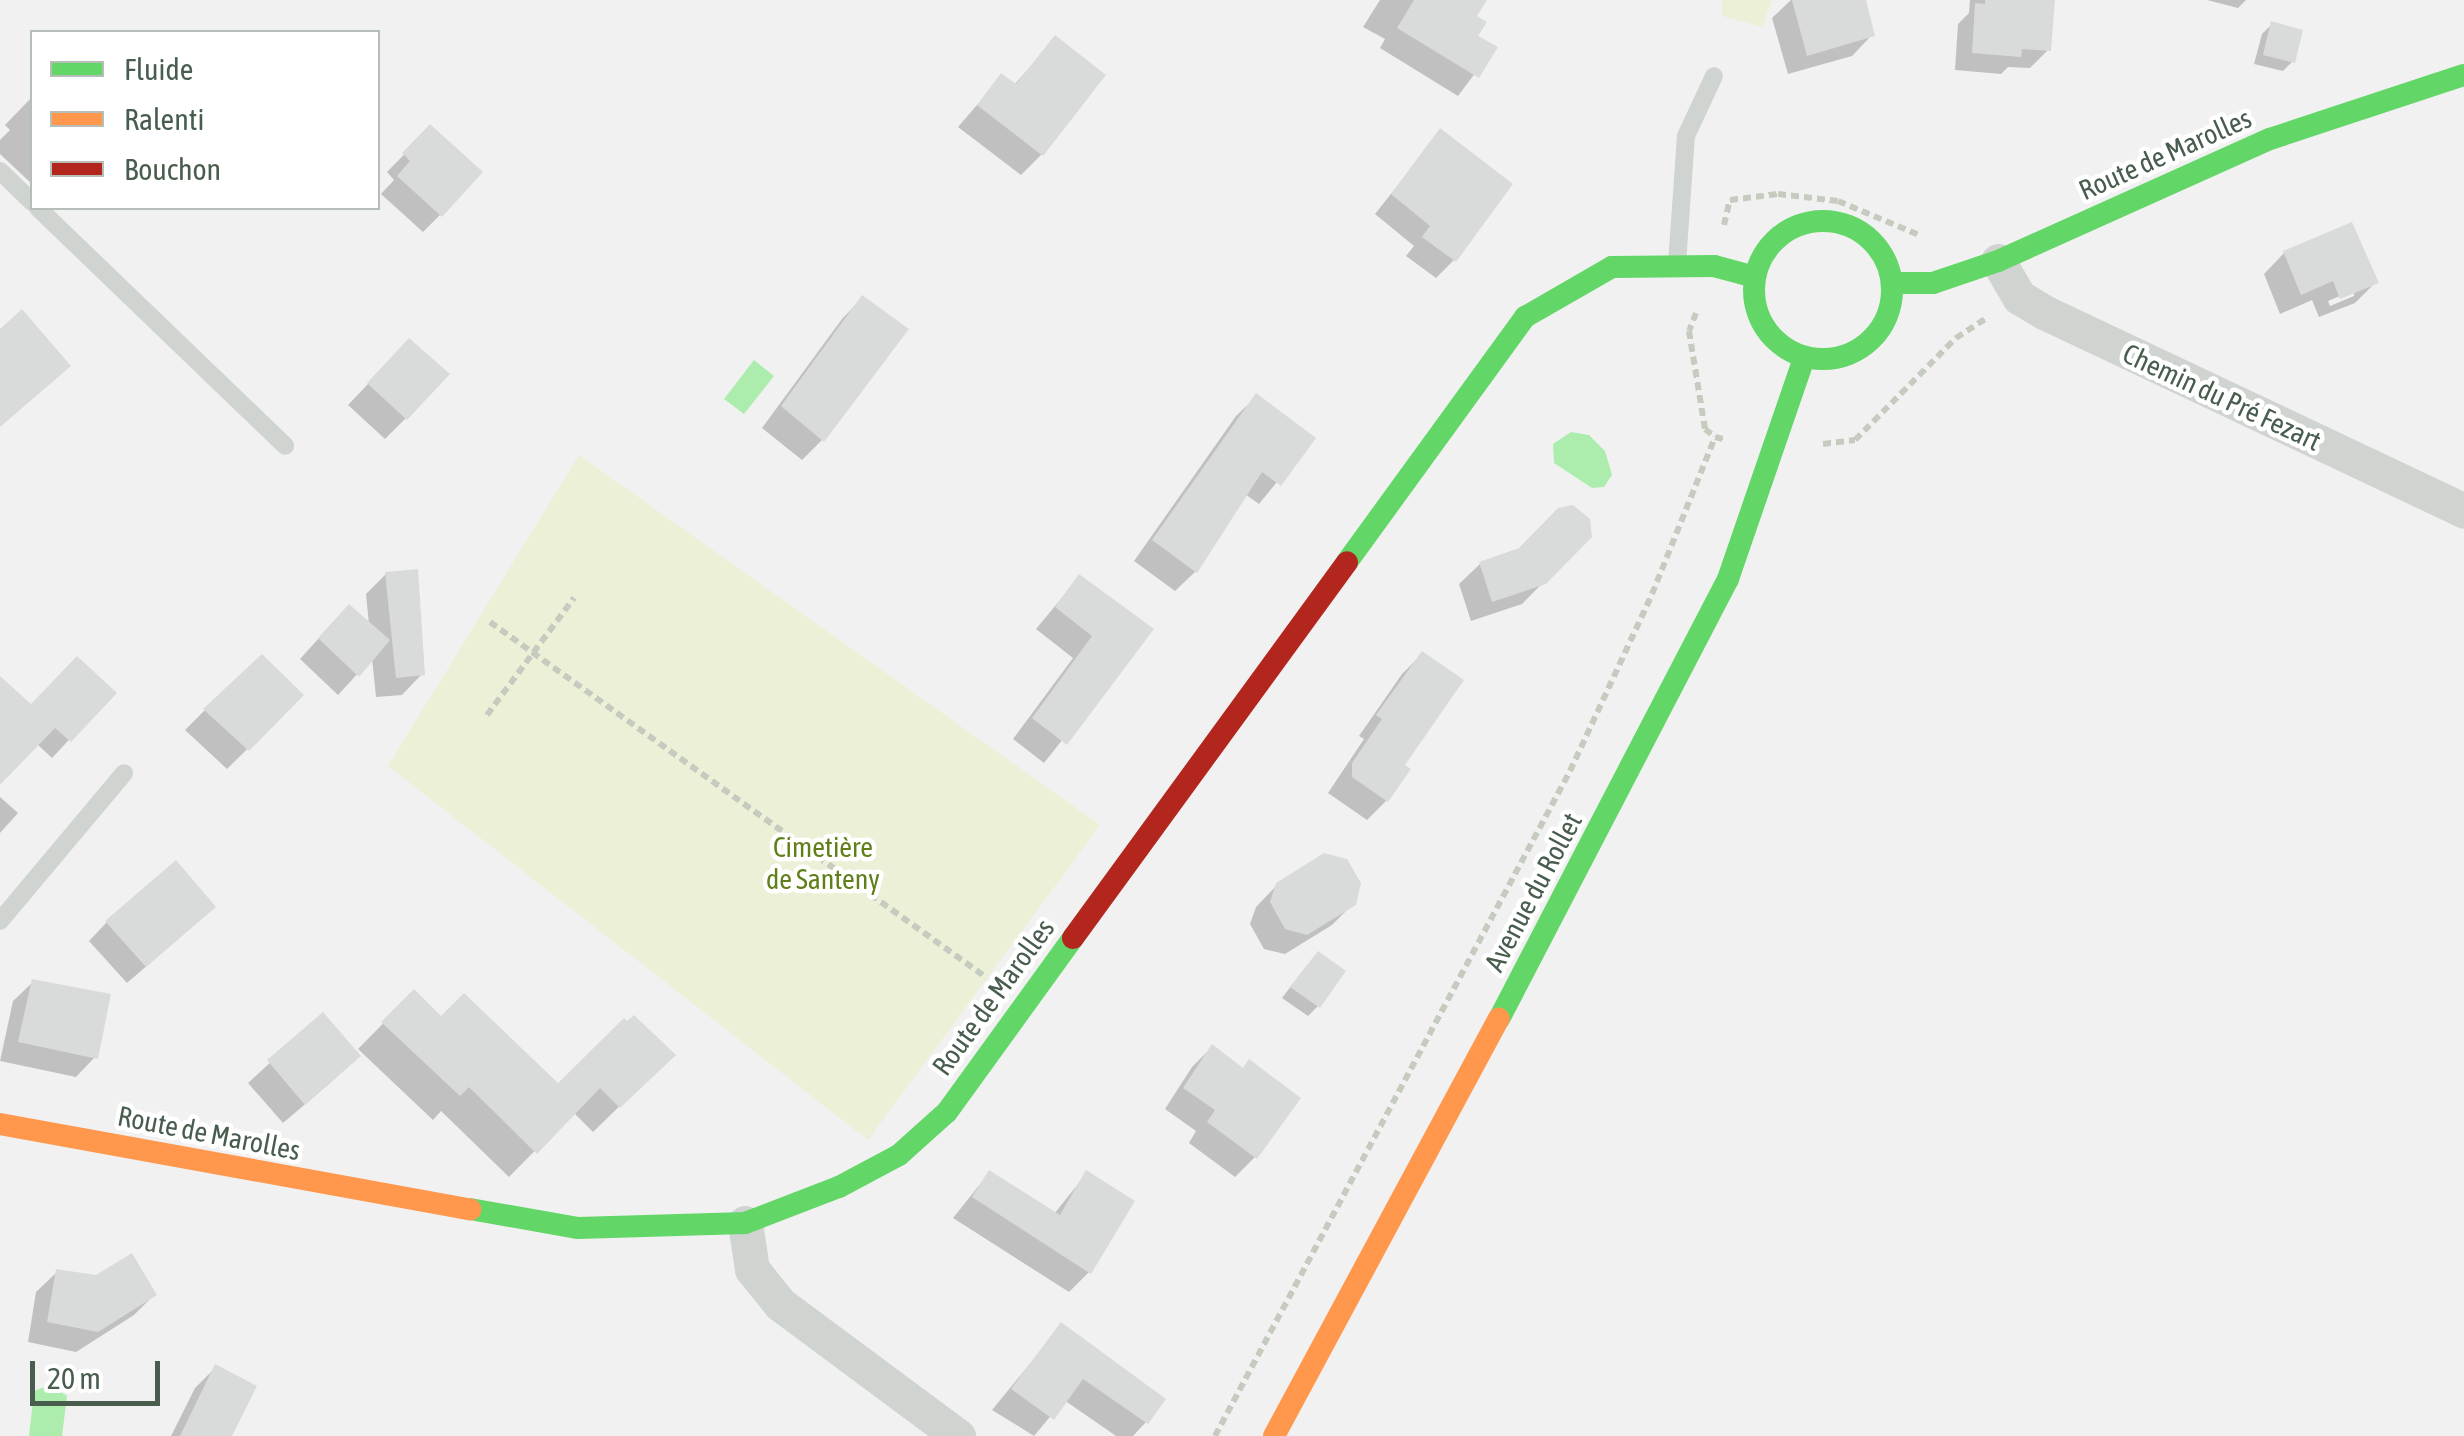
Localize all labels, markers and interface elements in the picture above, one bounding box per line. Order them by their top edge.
legend [30,30,380,210]
text: Fluide [124,52,193,86]
street label: Route de Marolles [2074,101,2256,207]
text: Ralenti [124,102,204,136]
text: Bouchon [124,152,221,186]
street label: Chemin du Pré Fezart [2118,336,2326,458]
street label: Avenue du Rollet [1477,807,1589,977]
park label: Cimetière de Santeny [766,830,880,896]
street label: Route de Marolles [925,912,1061,1082]
street label: Route de Marolles [115,1099,303,1167]
scale bar [35,1341,165,1403]
text: 20 m [47,1361,101,1395]

